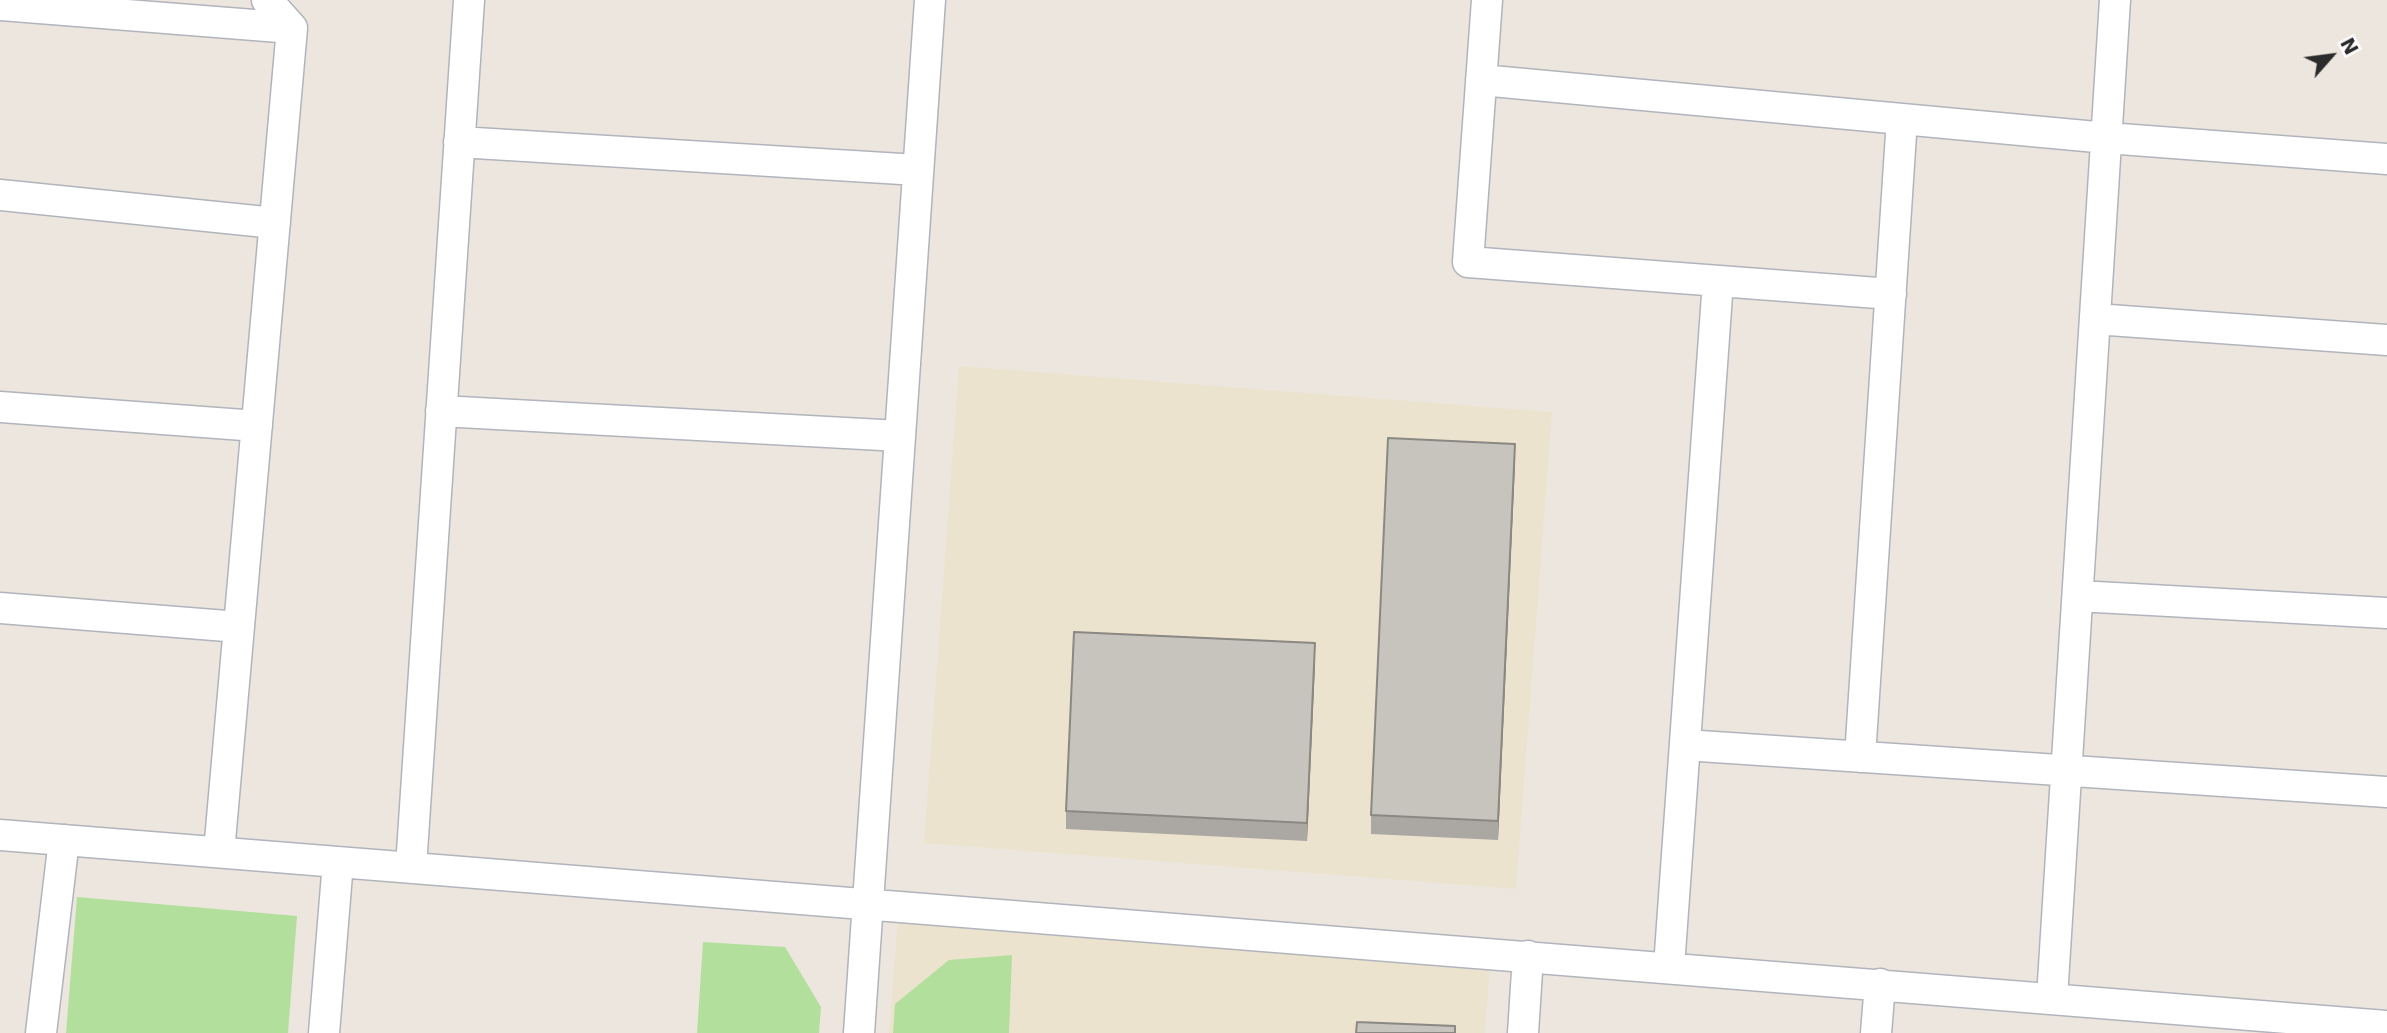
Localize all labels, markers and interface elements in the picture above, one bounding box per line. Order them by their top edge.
north arrow [2296,21,2366,91]
text: N [2336,34,2363,58]

